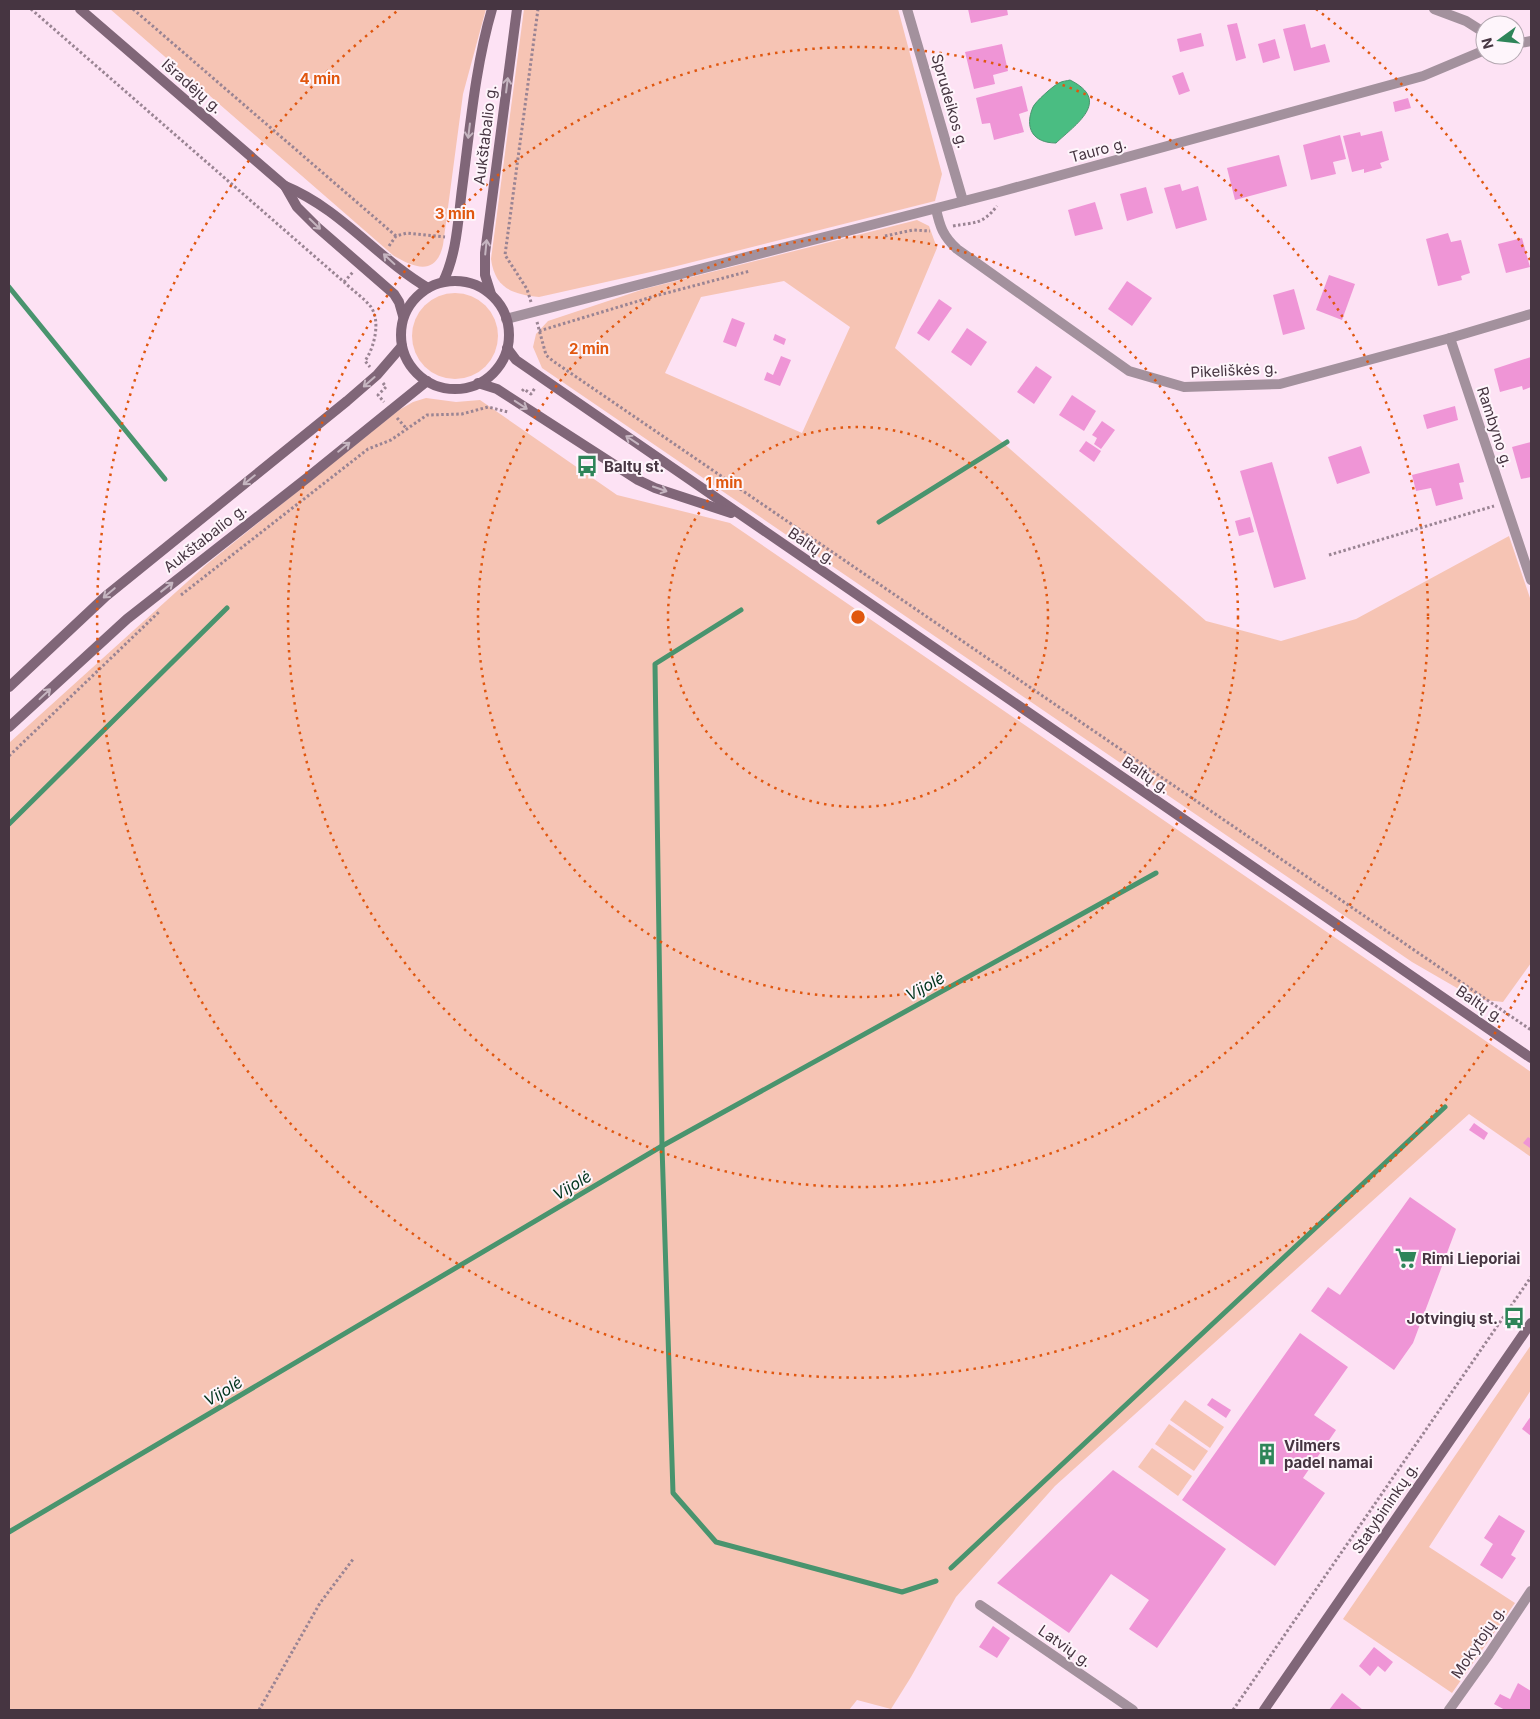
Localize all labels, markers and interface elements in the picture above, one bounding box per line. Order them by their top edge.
north arrow [1475,15,1525,65]
text: N [1477,36,1497,51]
street label: Sprudeikos g. [927,52,973,150]
street label: Išradėjų g. [158,54,226,118]
text: 4 min [300,69,340,88]
one-way arrow [502,78,512,94]
street label: Aukštabalio g. [469,84,501,186]
one-way arrow [464,123,474,139]
street label: Tauro g. [1068,133,1128,167]
text: 3 min [435,204,475,223]
one-way arrow [308,218,321,230]
one-way arrow [481,239,491,255]
one-way arrow [382,253,395,265]
text: 2 min [569,339,609,358]
street label: Pikeliškės g. [1190,358,1278,382]
one-way arrow [363,376,376,387]
street label: Rambyno g. [1473,384,1517,470]
one-way arrow [514,400,528,410]
one-way arrow [625,435,639,445]
one-way arrow [338,442,351,453]
bus stop icon: Baltų st. [574,453,600,479]
place label: Baltų st. [604,457,664,476]
text: 1 min [705,473,743,492]
one-way arrow [243,475,256,486]
one-way arrow [651,485,667,494]
street label: Aukštabalio g. [160,500,250,576]
street label: Baltų g. [784,523,840,569]
one-way arrow [160,582,173,593]
one-way arrow [103,588,116,599]
centre of rings [849,608,867,626]
one-way arrow [38,688,51,700]
street label: Baltų g. [1118,752,1174,798]
water label: Vijolė [902,967,948,1005]
street label: Baltų g. [1452,981,1508,1027]
water label: Vijolė [549,1166,595,1204]
supermarket icon: Rimi Lieporiai [1393,1245,1419,1271]
place label: Rimi Lieporiai [1422,1249,1520,1268]
bus stop icon: Jotvingių st. [1501,1305,1527,1331]
place label: Jotvingių st. [1406,1309,1498,1328]
water label: Vijolė [200,1372,246,1410]
place label: Vilmers padel namai [1284,1436,1373,1472]
building icon: Vilmers padel namai [1254,1441,1280,1467]
street label: Statybininkų g. [1348,1459,1422,1557]
street label: Mokytojų g. [1447,1602,1509,1682]
street label: Latvių g. [1035,1621,1095,1671]

